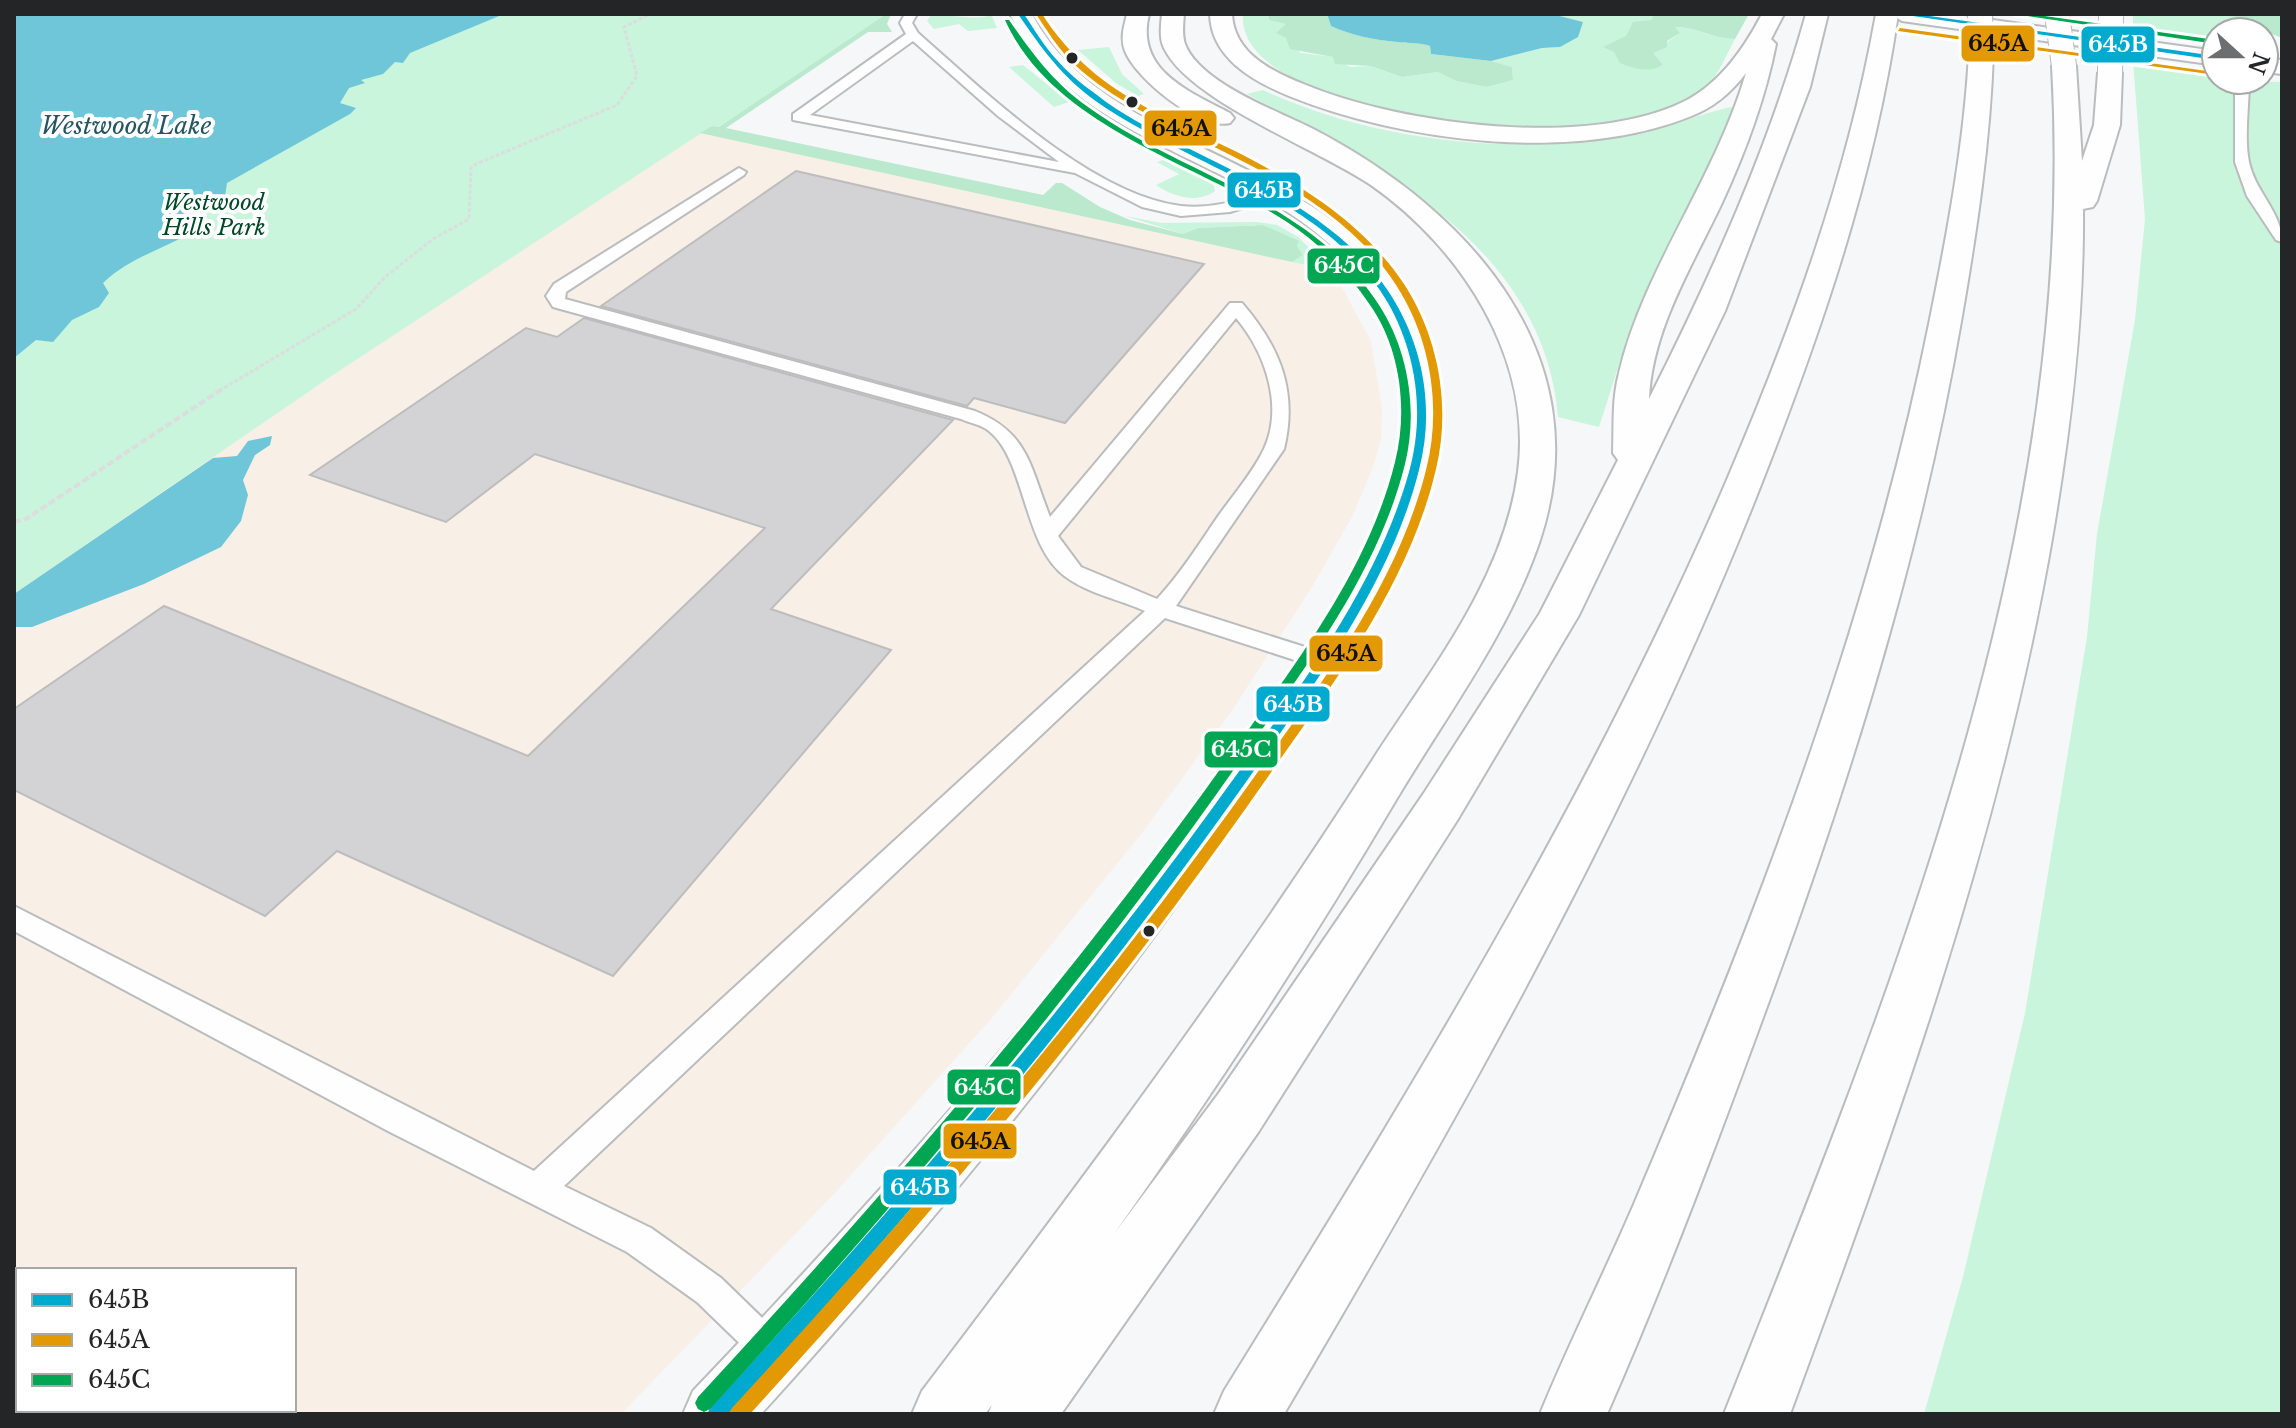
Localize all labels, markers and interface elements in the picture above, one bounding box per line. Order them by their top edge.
north arrow [2200,16,2280,96]
line badge: 645A [1960,24,2036,63]
line badge: 645B [2080,25,2156,64]
text: 645A [1968,30,2029,57]
text: 645B [2088,31,2148,58]
text: N [2242,48,2275,78]
unlabelled marker [1064,50,1080,66]
unlabelled marker [1124,94,1140,110]
line badge: 645A [1143,109,1218,147]
water label: Westwood Lake [41,111,211,140]
text: 645A [1151,115,1212,142]
line badge: 645B [1226,171,1302,209]
text: 645B [1234,177,1294,204]
park label: Westwood Hills Park [161,189,266,241]
line badge: 645C [1306,247,1381,285]
text: 645C [1314,252,1374,279]
line badge: 645A [1308,634,1384,673]
text: 645A [1316,640,1377,667]
line badge: 645B [1255,685,1331,723]
text: 645B [1263,691,1323,718]
line badge: 645C [1203,730,1279,769]
text: 645C [1211,736,1271,763]
unlabelled marker [1141,923,1157,939]
line badge: 645C [946,1068,1022,1106]
text: 645C [954,1074,1014,1101]
line badge: 645A [942,1122,1018,1160]
text: 645A [950,1128,1011,1155]
line badge: 645B [882,1168,958,1206]
text: 645B [890,1174,950,1201]
legend [16,1268,296,1412]
text: 645B [88,1285,150,1314]
text: 645A [88,1325,150,1354]
text: 645C [88,1365,150,1394]

